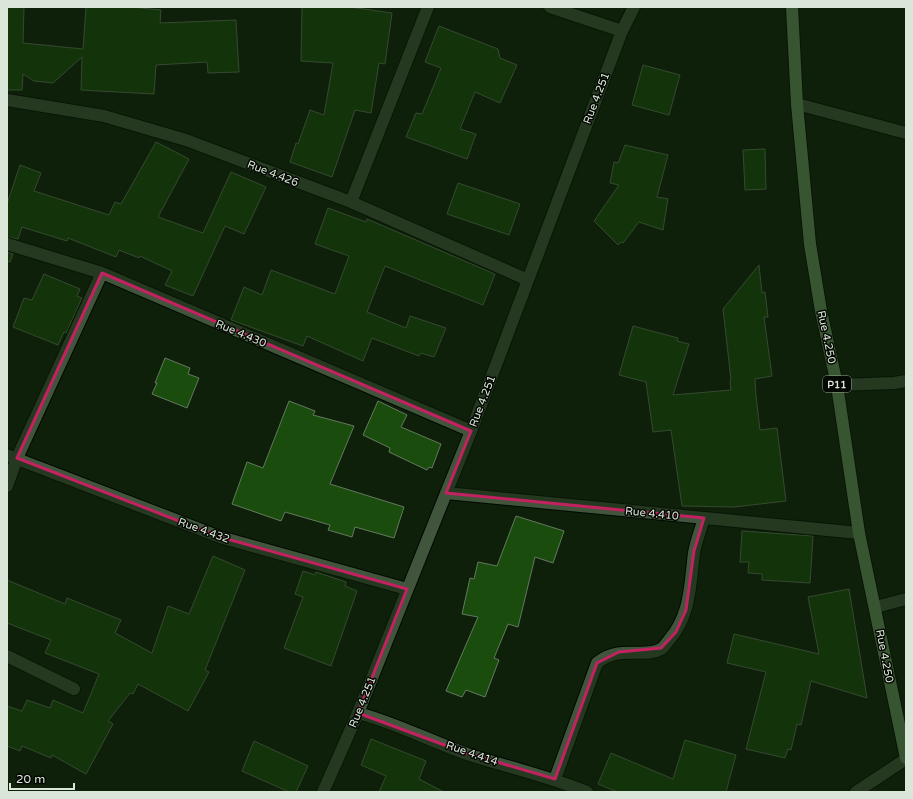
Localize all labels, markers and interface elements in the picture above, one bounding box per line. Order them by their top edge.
street label: Rue 4.251 [581,71,612,126]
street label: Rue 4.426 [245,158,300,189]
street label: Rue 4.250 [815,309,839,365]
street label: Rue 4.430 [213,317,268,350]
street label: Rue 4.251 [467,374,498,429]
road number: P11 [823,376,851,392]
street label: Rue 4.410 [624,504,680,523]
street label: Rue 4.432 [176,515,231,546]
street label: Rue 4.250 [873,628,896,684]
street label: Rue 4.251 [346,675,379,730]
street label: Rue 4.414 [444,739,500,768]
scale bar [10,765,74,791]
text: 20 m [16,772,45,786]

